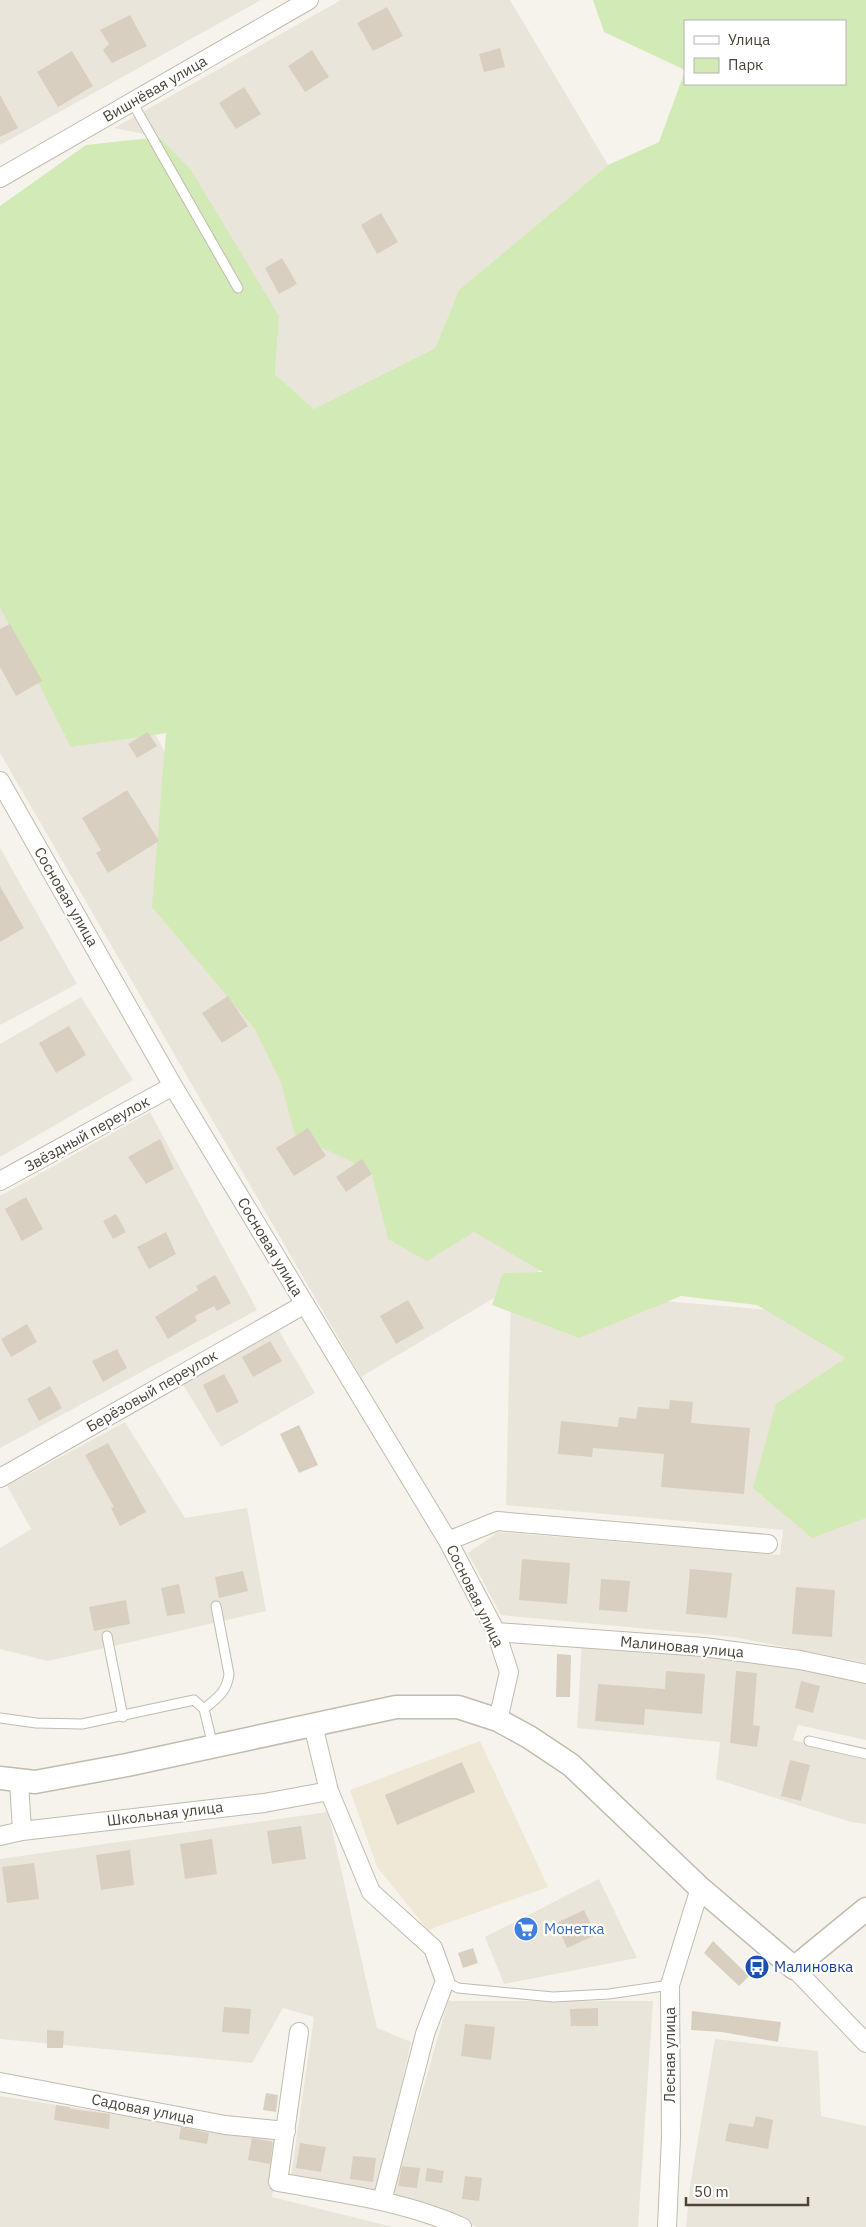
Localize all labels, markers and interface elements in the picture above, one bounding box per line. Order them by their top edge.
legend [684,20,846,85]
text: Улица [728,30,770,49]
street label: Вишнёвая улица [99,51,210,126]
text: Парк [728,55,763,74]
street label: Сосновая улица [30,844,103,950]
street label: Звёздный переулок [21,1091,153,1176]
street label: Сосновая улица [233,1194,307,1300]
street label: Берёзовый переулок [83,1345,221,1436]
street label: Сосновая улица [442,1541,509,1650]
street label: Малиновая улица [619,1632,745,1661]
street label: Школьная улица [106,1797,224,1830]
supermarket icon: Монетка [513,1916,539,1942]
place label: Монетка [544,1919,605,1938]
bus stop icon: Малиновка [744,1954,770,1980]
place label: Малиновка [774,1957,853,1976]
street label: Лесная улица [660,2007,679,2103]
street label: Садовая улица [90,2089,196,2128]
scale bar [686,2174,808,2206]
text: 50 m [694,2182,729,2201]

